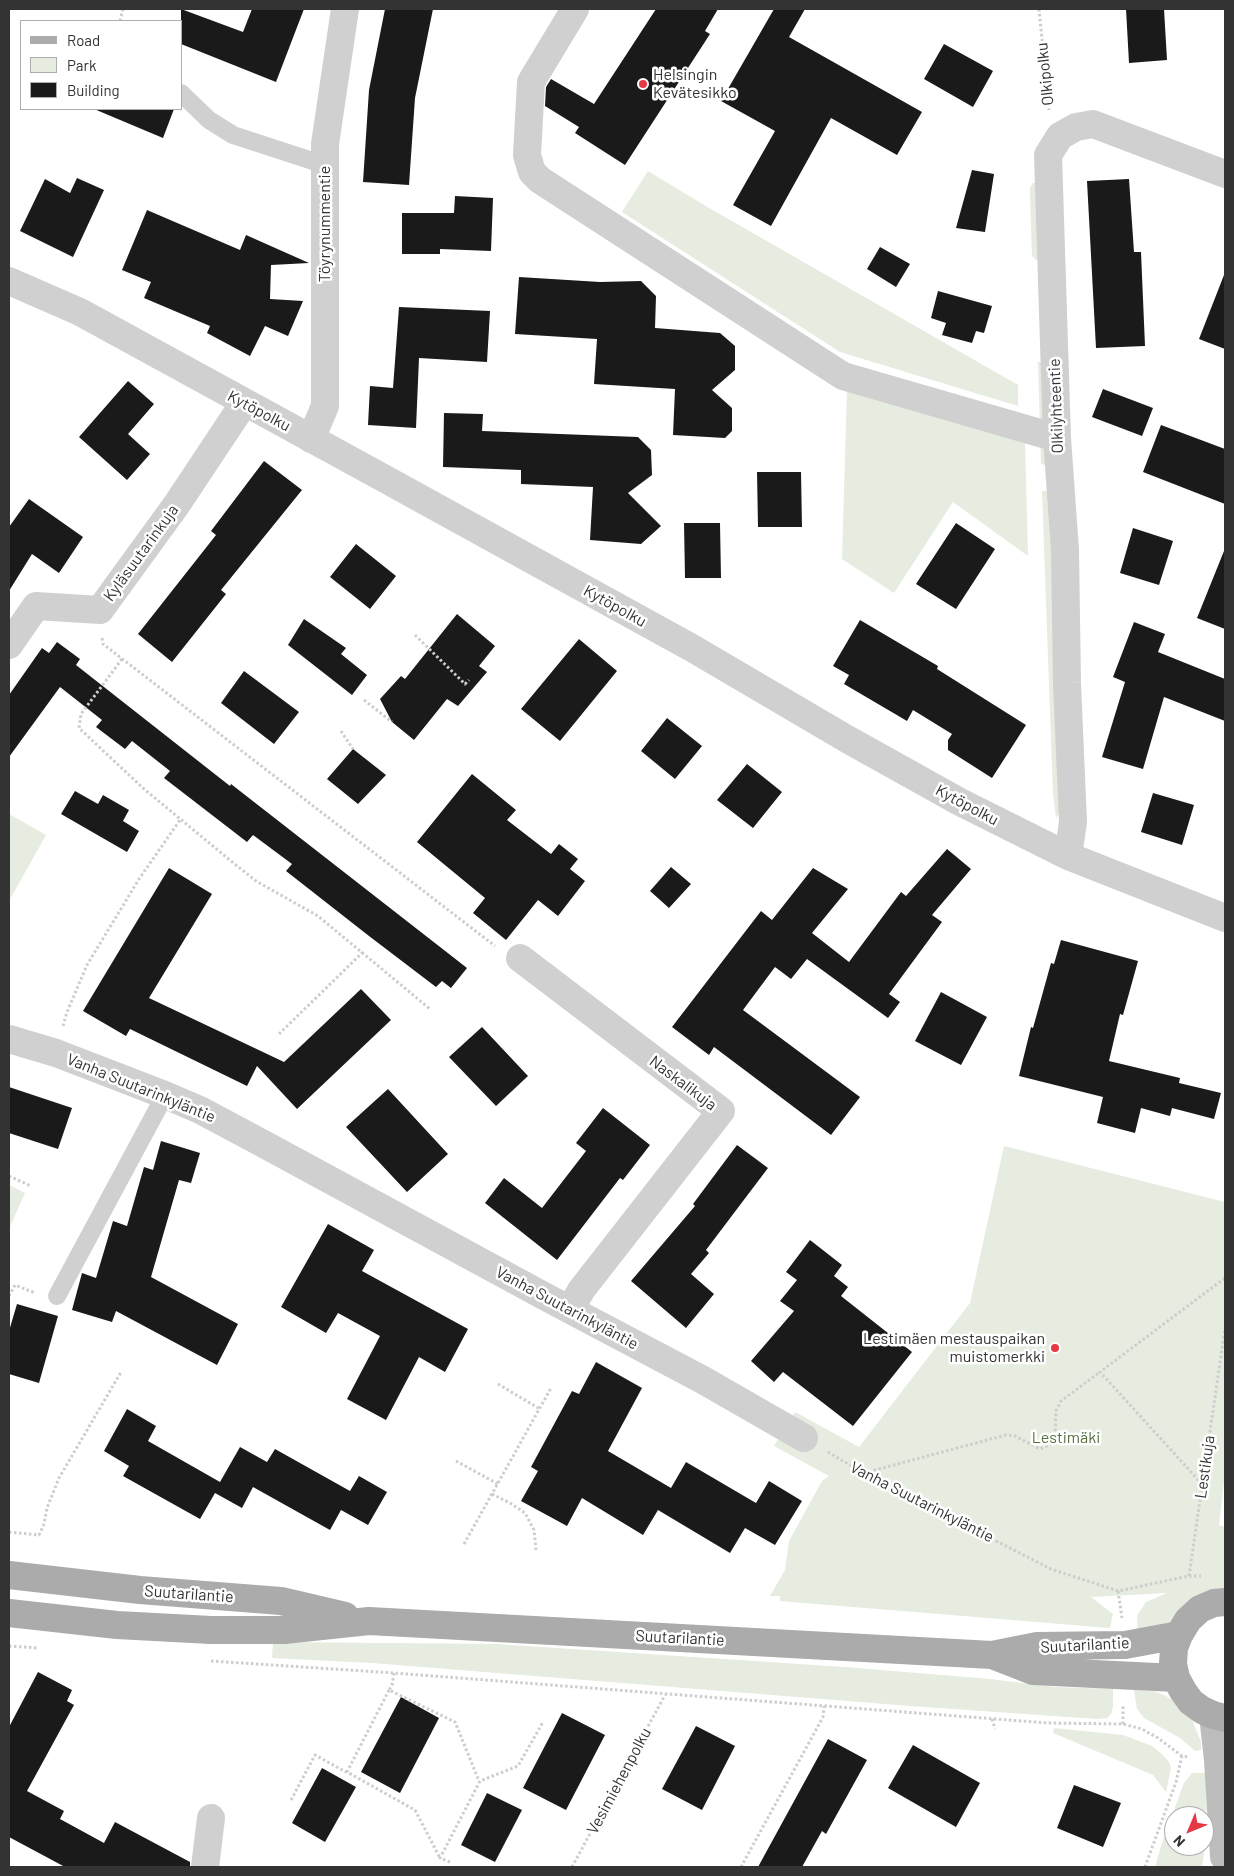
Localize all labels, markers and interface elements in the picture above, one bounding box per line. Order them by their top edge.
legend [20,20,182,110]
text: Road [67,31,100,49]
street label: Olkipolku [1032,41,1058,107]
text: Park [67,56,96,74]
place label: Helsingin Kevätesikko [653,65,737,103]
marker: Helsingin Kevätesikko [637,78,649,90]
text: Building [67,81,120,99]
street label: Töyrynummentie [315,166,335,282]
street label: Olkilyhteentie [1045,358,1067,454]
street label: Kytöpolku [224,386,294,436]
street label: Kyläsuutarinkuja [100,501,182,605]
street label: Kytöpolku [580,581,650,631]
street label: Kytöpolku [932,780,1002,830]
street label: Vanha Suutarinkyläntie [64,1049,218,1127]
street label: Naskalikuja [646,1052,720,1114]
street label: Vanha Suutarinkyläntie [492,1262,642,1354]
place label: Lestimäen mestauspaikan muistomerkki [863,1329,1045,1367]
marker: Lestimäen mestauspaikan muistomerkki [1049,1342,1061,1354]
park label: Lestimäki [1032,1428,1100,1448]
street label: Lestikuja [1191,1434,1219,1500]
street label: Vanha Suutarinkyläntie [847,1457,997,1547]
street label: Suutarilantie [144,1581,234,1607]
street label: Suutarilantie [635,1626,725,1650]
street label: Suutarilantie [1040,1633,1130,1657]
street label: Vesimiehenpolku [583,1724,655,1838]
north arrow [1164,1806,1214,1856]
text: N [1169,1832,1188,1851]

